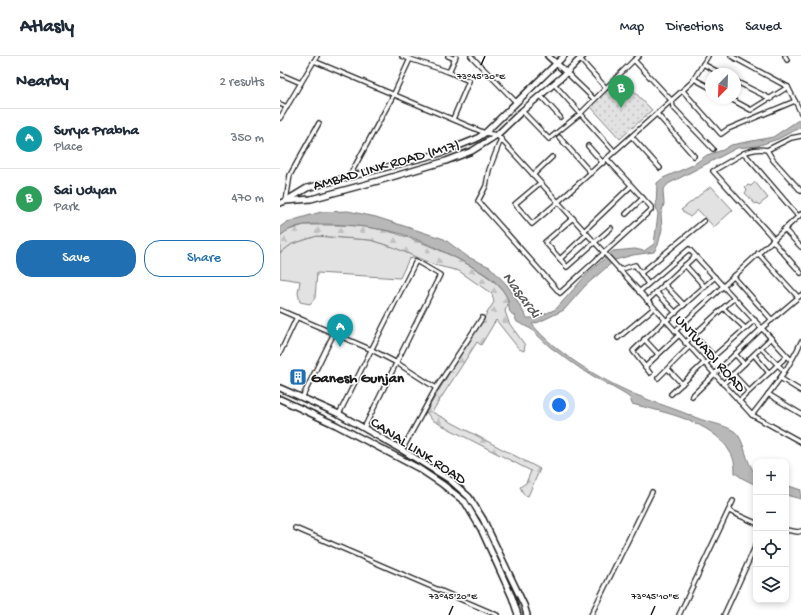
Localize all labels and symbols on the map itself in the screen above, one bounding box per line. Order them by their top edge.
north arrow [705,68,741,104]
text: 73°45'30"E [456,71,506,83]
pin: B [608,75,634,108]
street label: AMBAD LINK ROAD (M17) [311,136,462,195]
water label: Nasardi [497,269,545,324]
street label: UNTWADI ROAD [670,312,749,397]
pin: A [327,314,353,347]
building icon: Ganesh Gunjan [288,367,308,387]
place label: Ganesh Gunjan [311,370,405,388]
your location [549,395,569,415]
street label: CANAL LINK ROAD [367,414,469,490]
text: 73°45'20"E [428,591,478,603]
text: 73°45'10"E [630,591,680,603]

